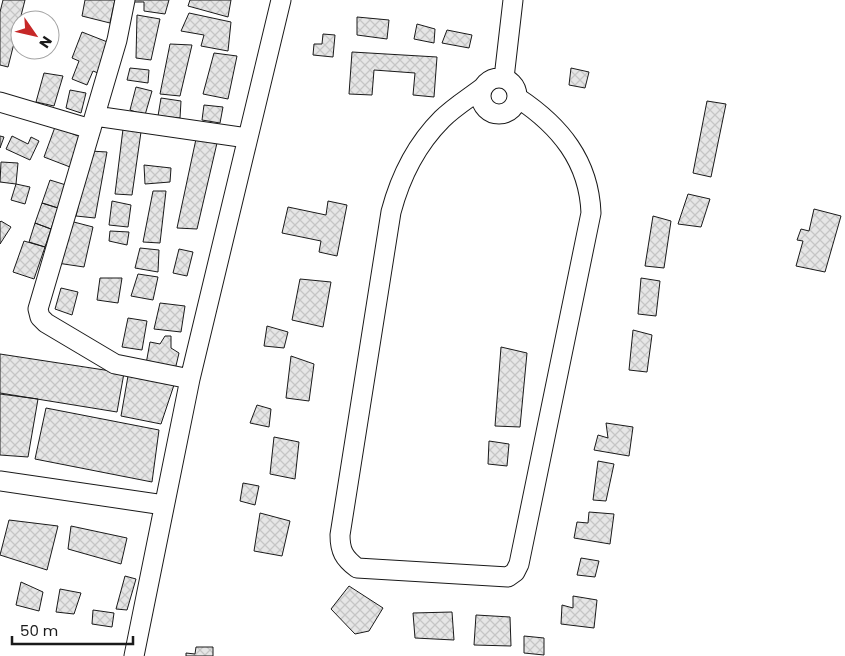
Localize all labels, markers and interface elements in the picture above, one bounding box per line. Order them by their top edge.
north arrow [10,10,60,60]
text: N [35,32,57,52]
scale bar [12,614,134,646]
text: 50 m [20,620,58,641]

